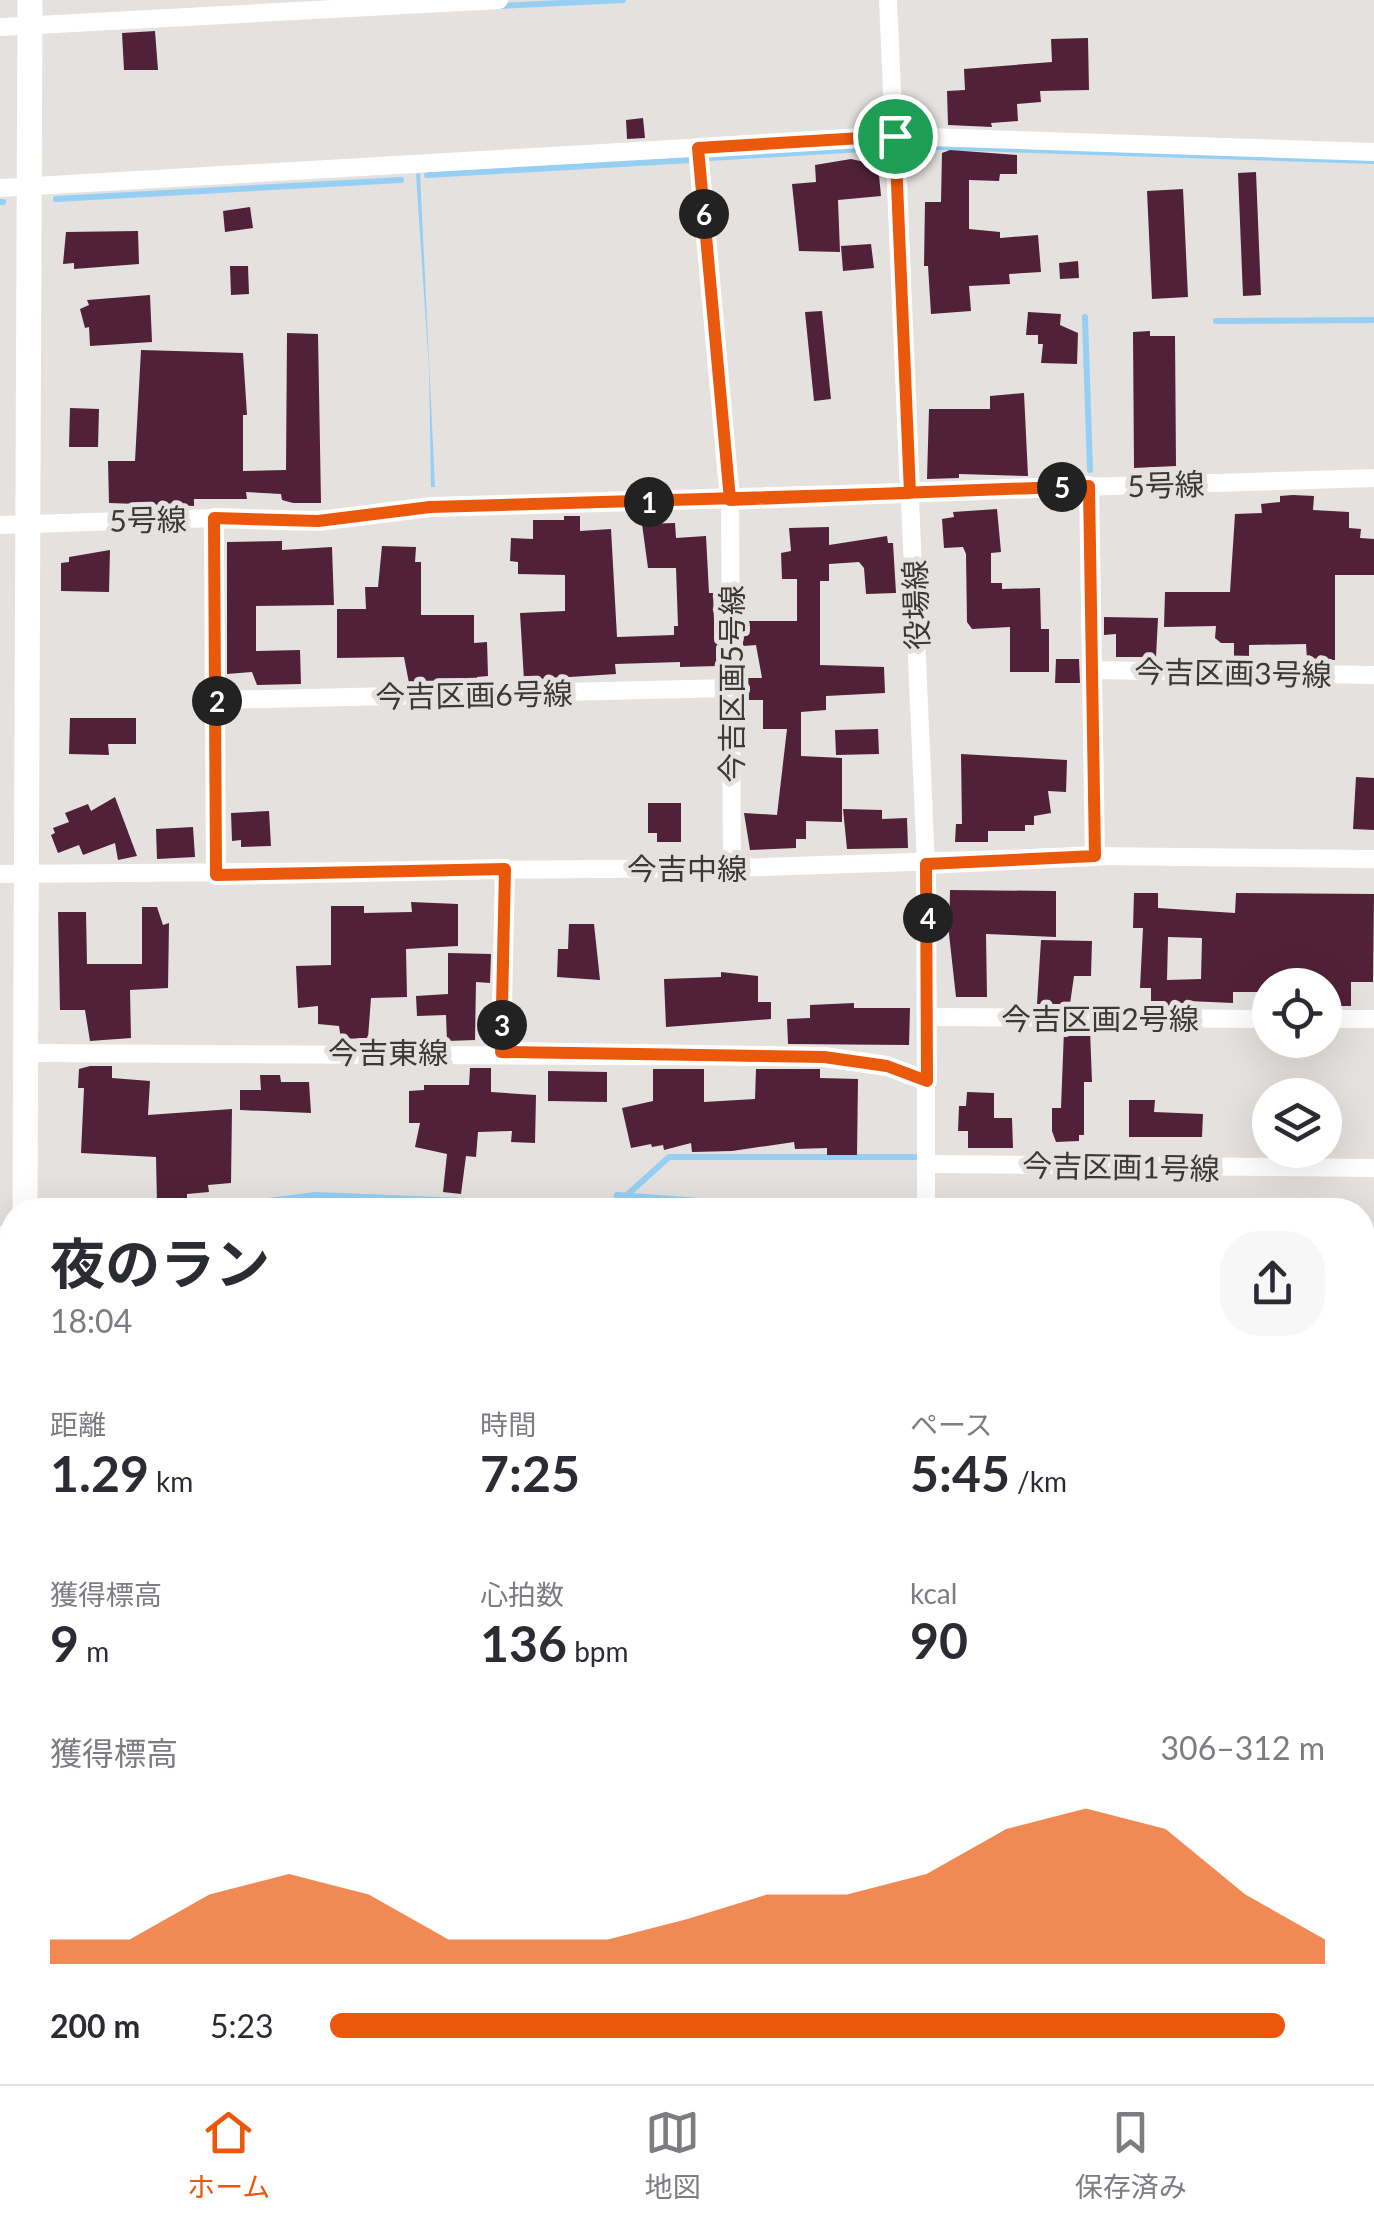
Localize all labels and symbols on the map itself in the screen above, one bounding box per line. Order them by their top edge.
pin [853,94,938,179]
pin: 6 [679,189,729,239]
pin: 5 [1037,462,1087,512]
street label: 5号線 [1127,465,1205,503]
pin: 1 [624,477,674,527]
street label: 5号線 [109,500,187,538]
street label: 役場線 [895,559,935,651]
street label: 今吉区画5号線 [713,585,749,783]
street label: 今吉区画3号線 [1134,652,1332,692]
street label: 今吉区画6号線 [375,674,573,714]
pin: 2 [192,676,242,726]
street label: 今吉中線 [627,850,747,886]
pin: 4 [903,893,953,943]
pin: 3 [477,1000,527,1050]
street label: 今吉区画2号線 [1001,1000,1199,1036]
street label: 今吉東線 [328,1034,448,1070]
street label: 今吉区画1号線 [1022,1146,1220,1186]

